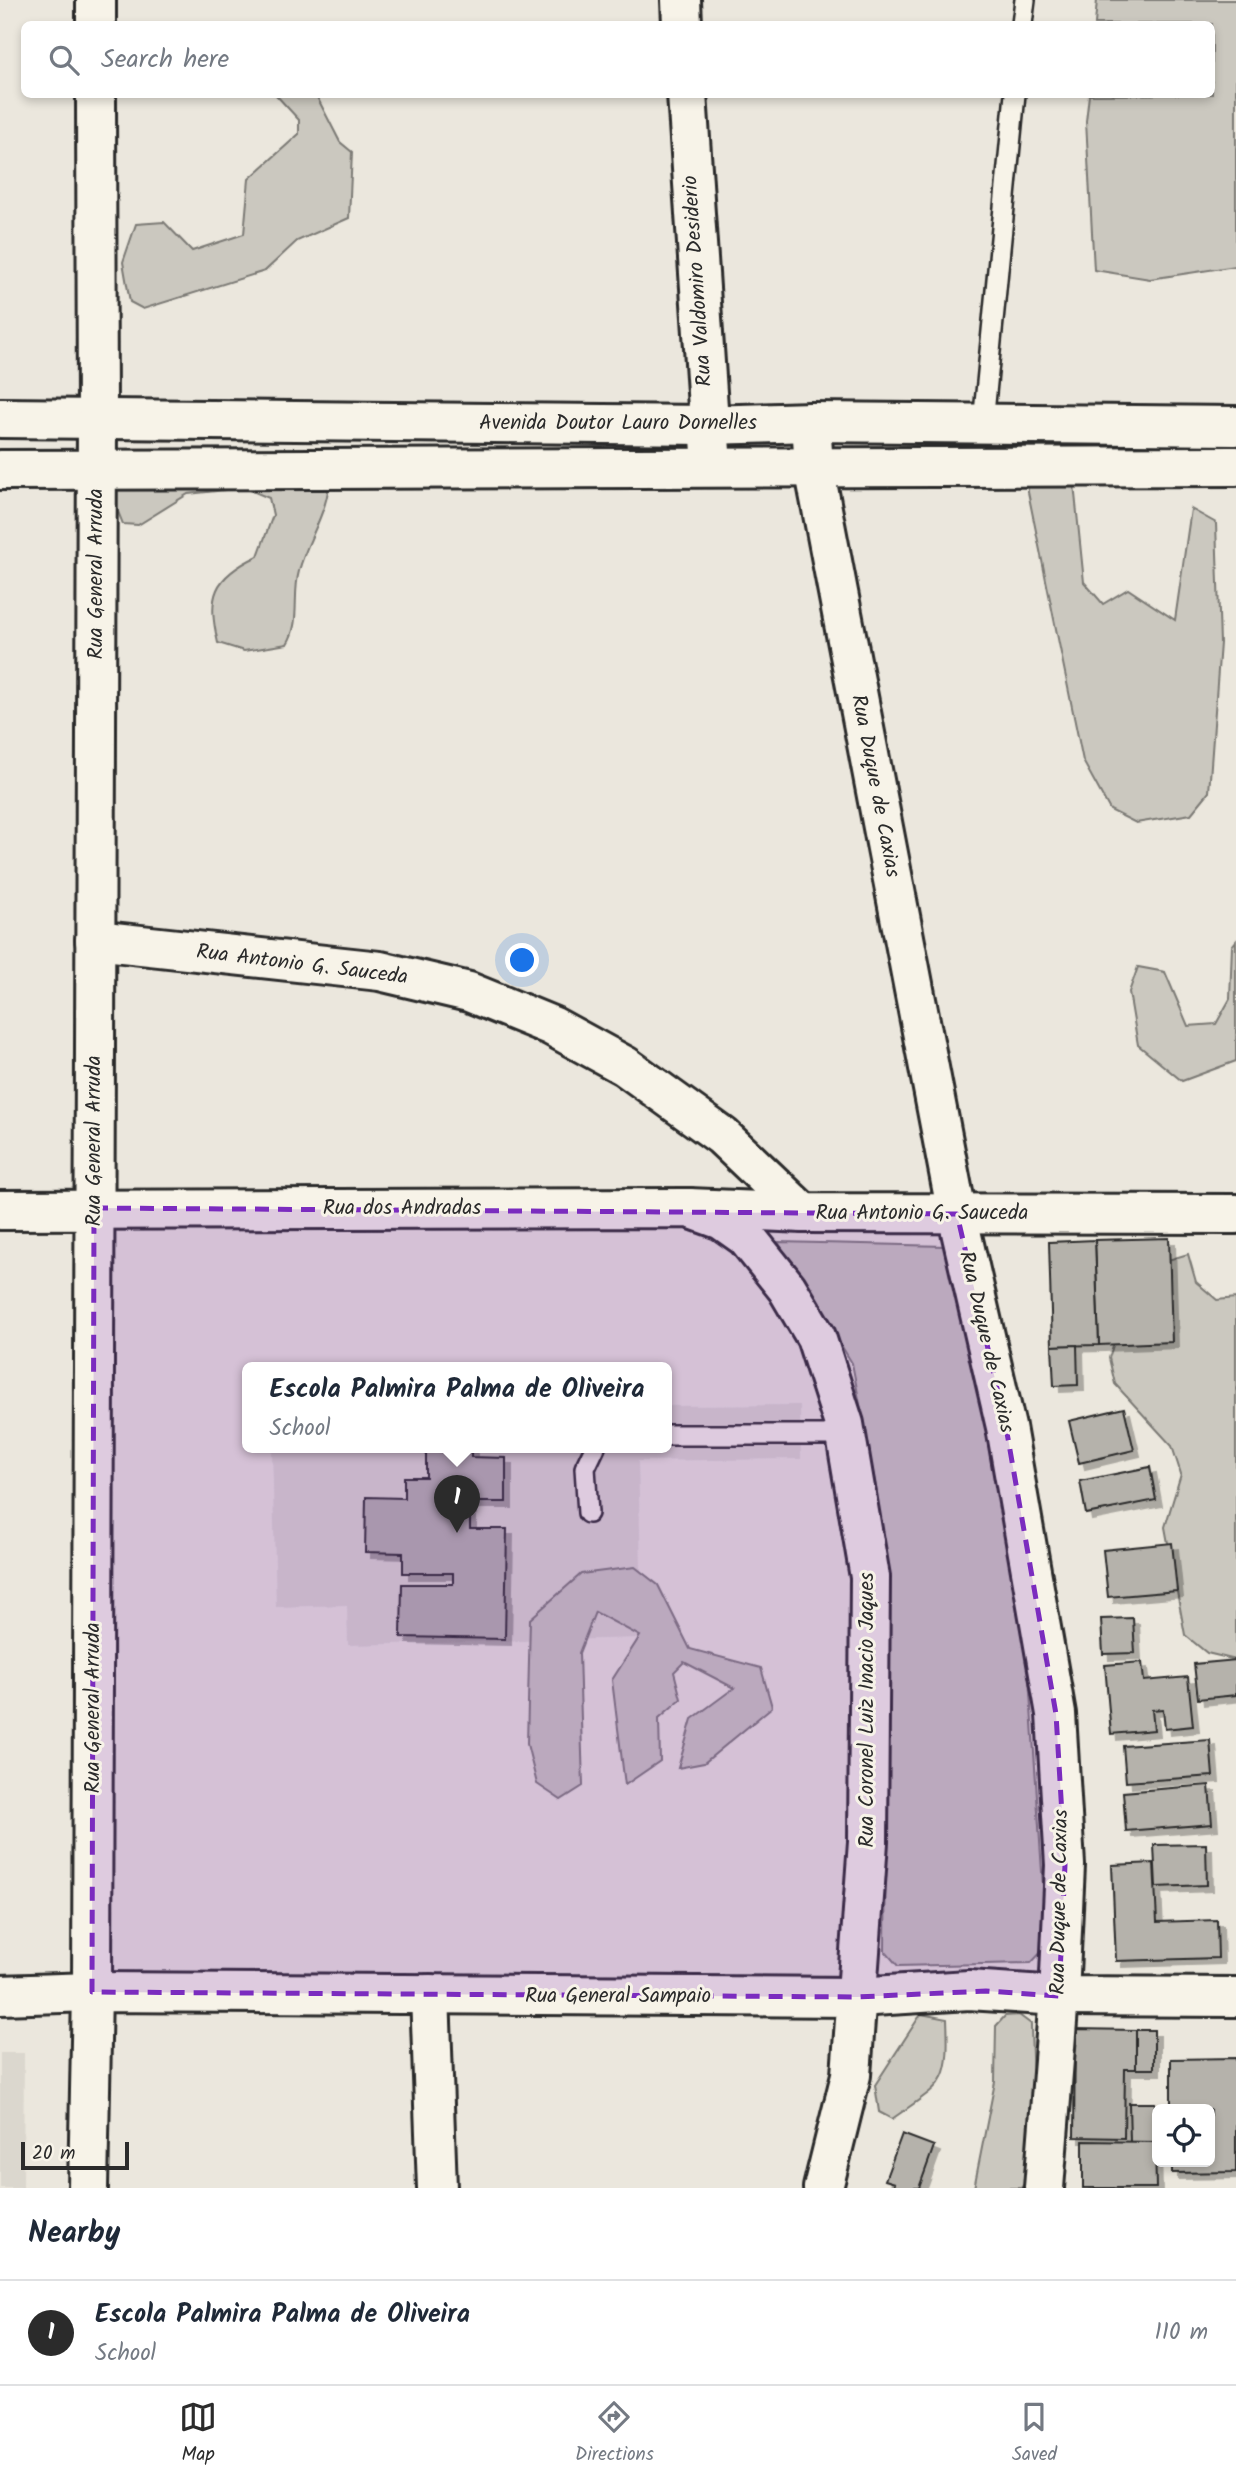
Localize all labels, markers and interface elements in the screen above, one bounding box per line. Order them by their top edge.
search box [21,21,1215,98]
text: Search here [101,39,229,81]
icon: search [45,41,83,79]
street label: Rua Valdomiro Desiderio [674,174,722,388]
street label: Avenida Doutor Lauro Dornelles [479,407,757,440]
street label: Rua General Arruda [80,488,113,660]
street label: Rua Duque de Caxias [841,692,909,880]
street label: Rua Antonio G. Sauceda [194,936,410,994]
your location [505,943,539,977]
street label: Rua General Arruda [78,1055,111,1227]
street label: Rua dos Andradas [323,1192,481,1225]
street label: Rua Antonio G. Sauceda [816,1197,1028,1230]
street label: Rua Duque de Caxias [949,1248,1023,1436]
popup [242,1362,672,1453]
text: Escola Palmira Palma de Oliveira [270,1369,645,1411]
text: School [270,1411,331,1447]
pin: 1 [434,1475,480,1533]
street label: Rua Coronel Luiz Inacio Jaques [851,1572,884,1848]
street label: Rua General Arruda [77,1622,110,1794]
street label: Rua Duque de Caxias [1042,1809,1078,1995]
street label: Rua General Sampaio [525,1980,711,2013]
map controls [1152,2104,1215,2167]
button: locate [1152,2104,1215,2167]
scale bar [21,2139,130,2171]
text: 20 m [32,2139,75,2169]
text: Nearby [28,2210,120,2258]
text: Escola Palmira Palma de Oliveira [95,2294,470,2336]
text: 1 [48,2315,54,2351]
text: 110 m [1155,2315,1208,2351]
text: School [95,2336,156,2372]
tab: Map [179,2398,217,2470]
tab: Directions [575,2398,654,2470]
tab: Saved [1012,2398,1057,2470]

